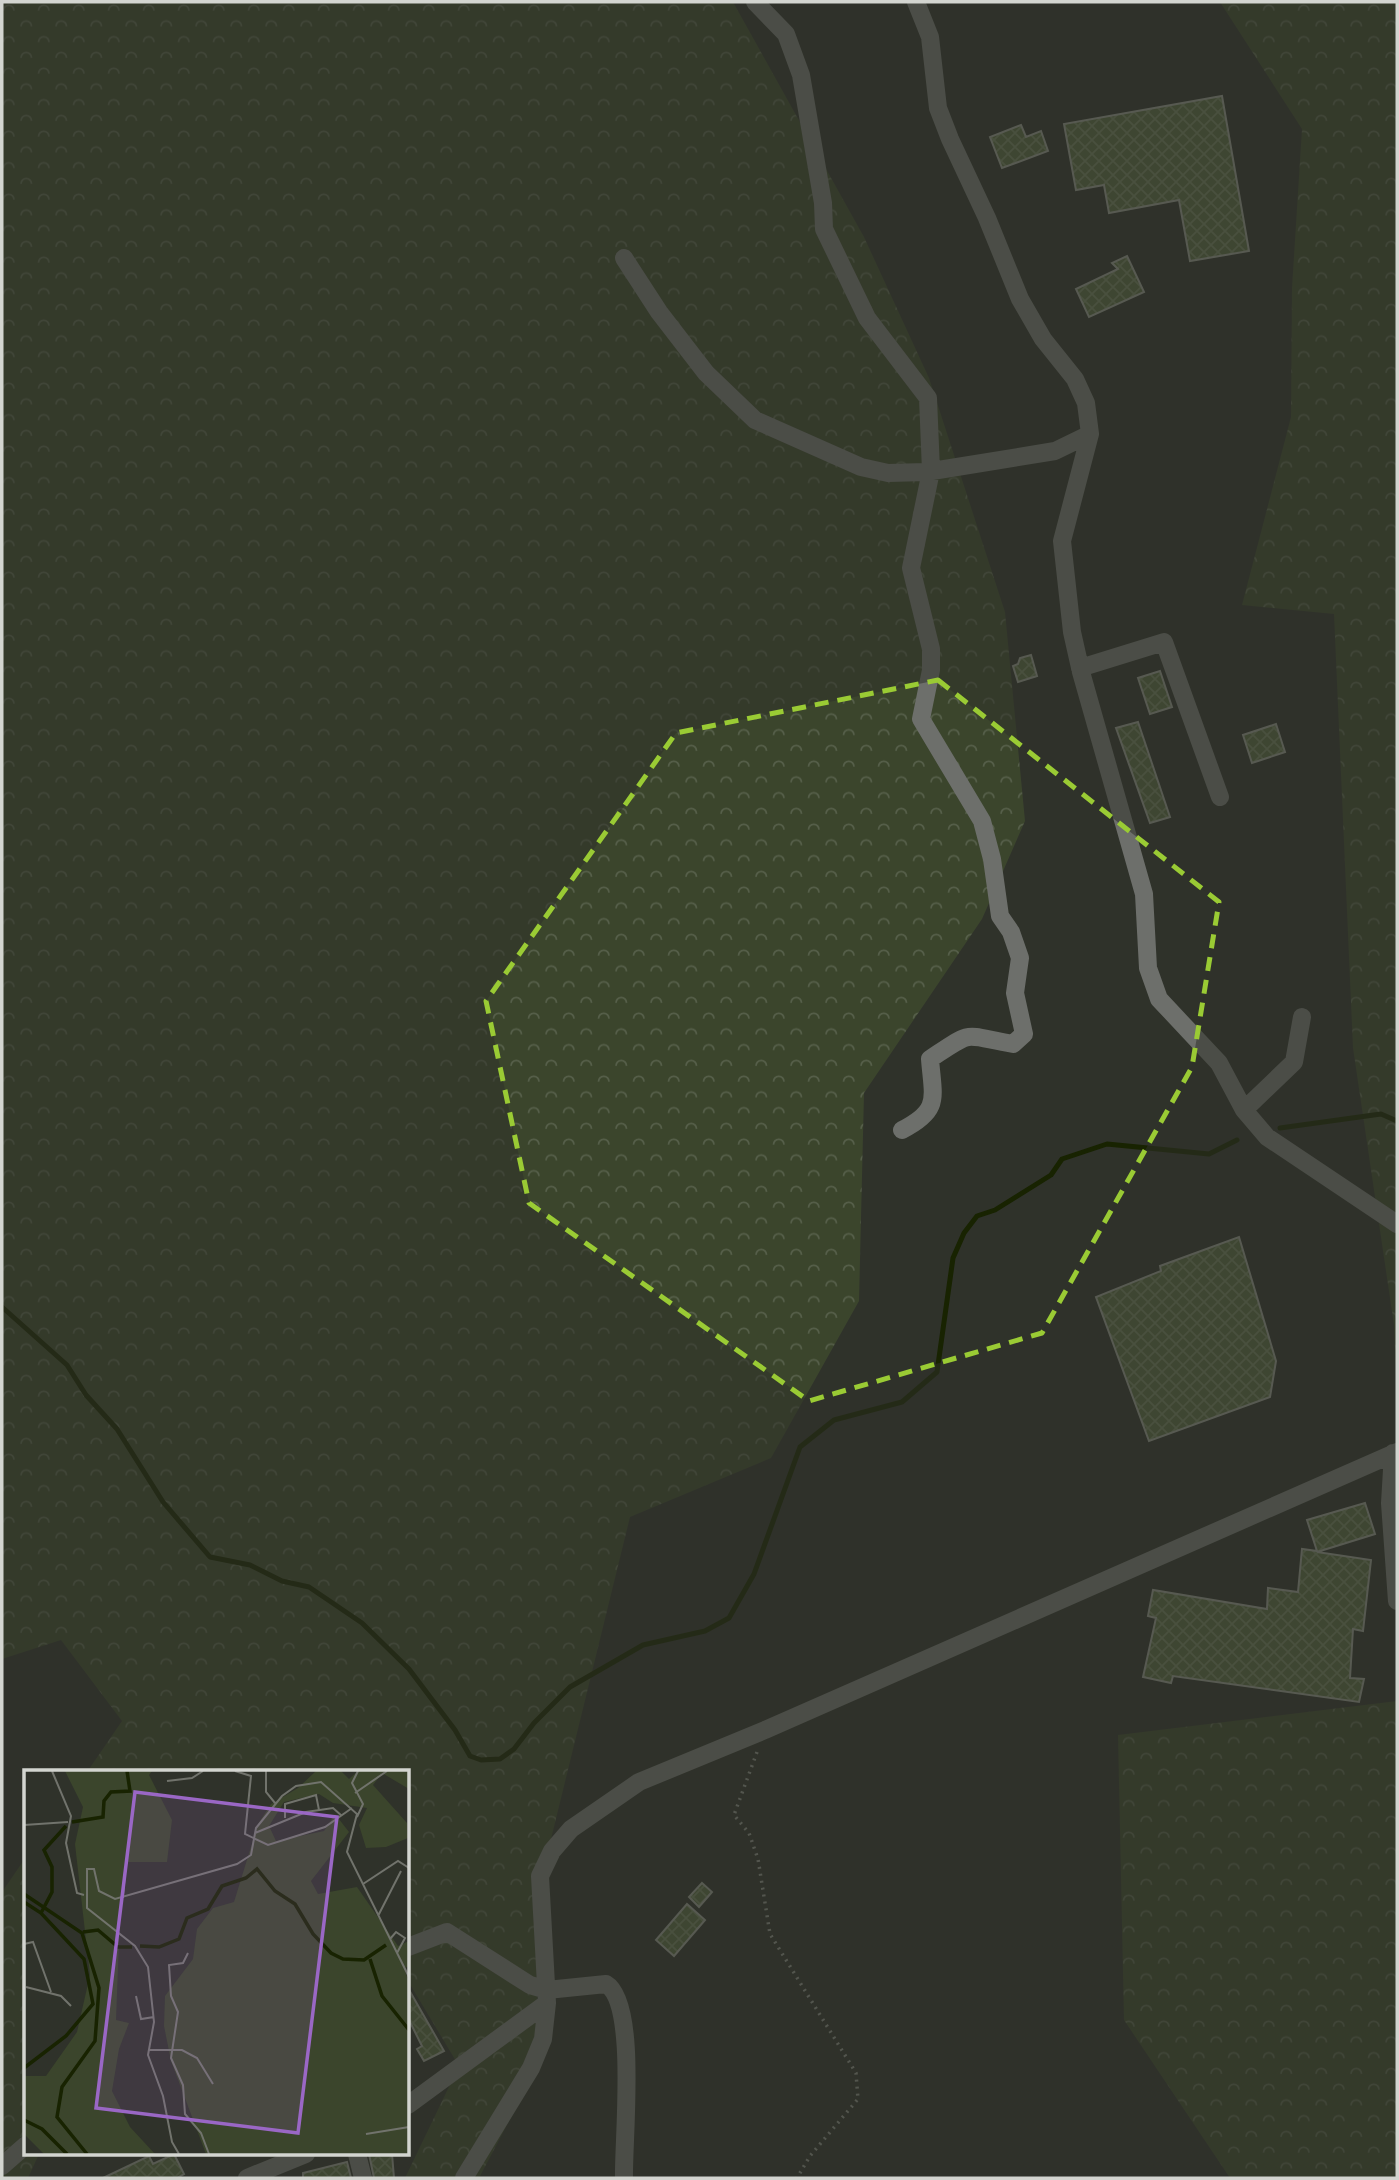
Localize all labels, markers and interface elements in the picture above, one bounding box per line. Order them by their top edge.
inset map [24,1770,410,2156]

